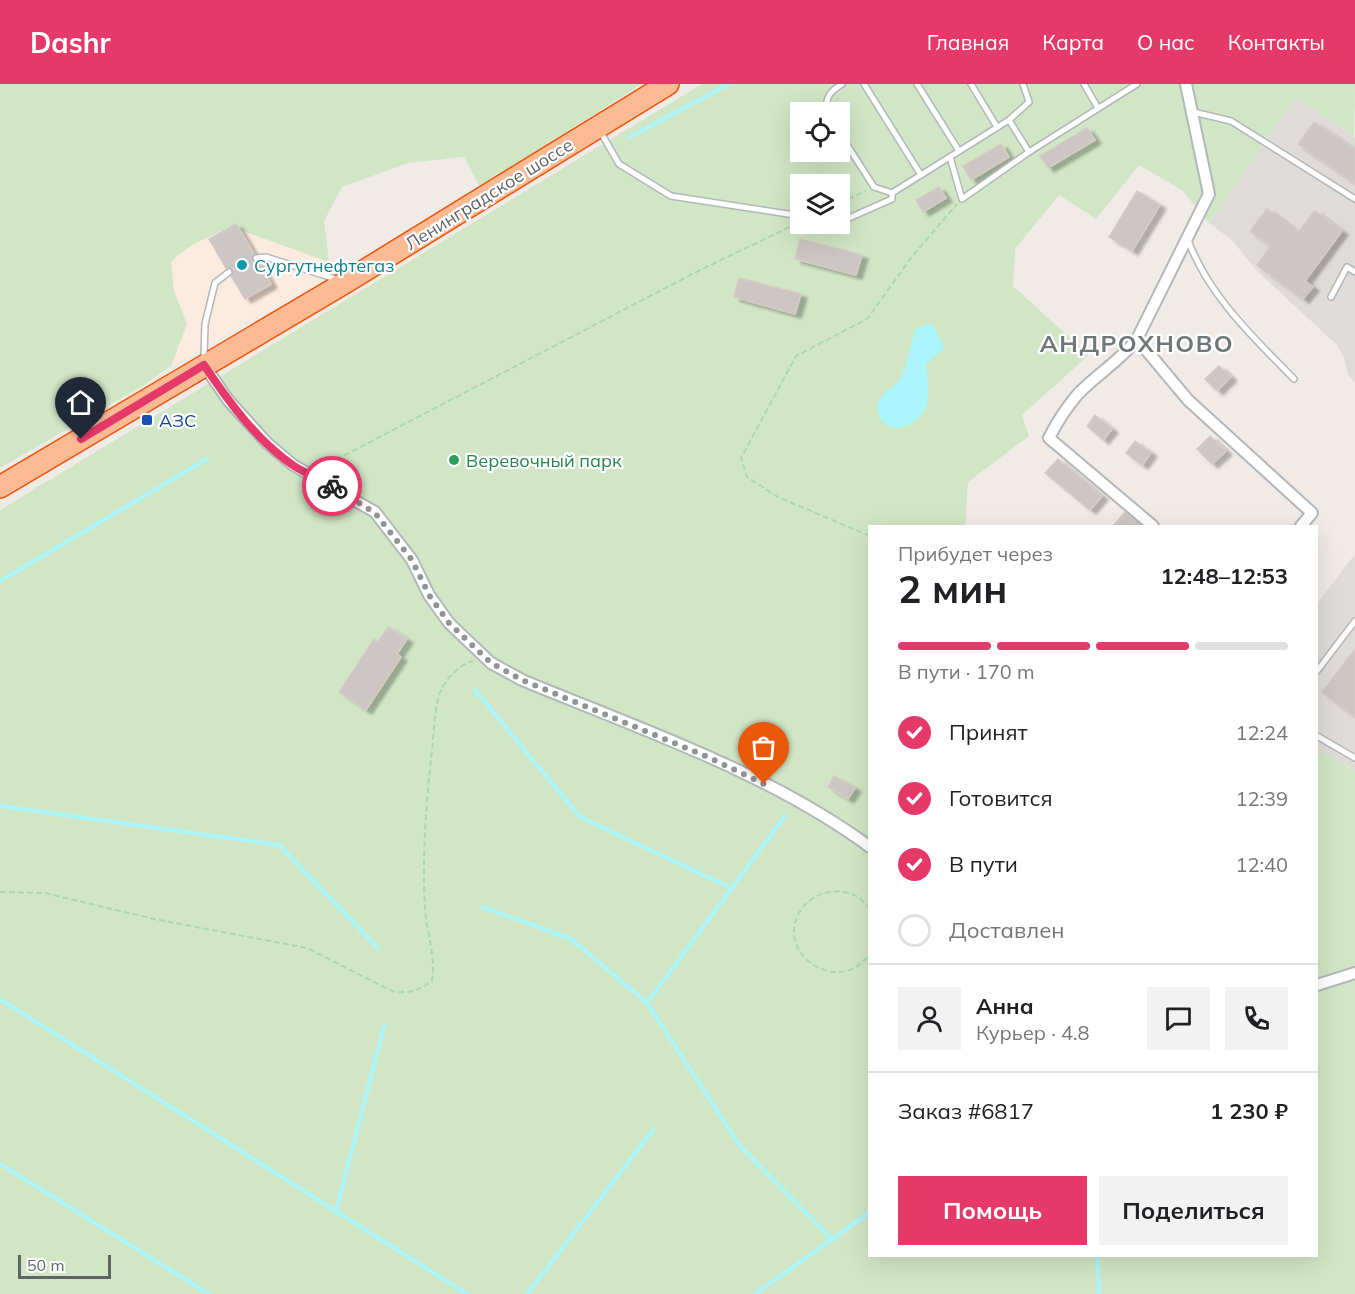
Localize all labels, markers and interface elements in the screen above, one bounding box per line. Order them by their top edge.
text: Dashr [30,25,111,60]
text: Главная [927,29,1009,55]
text: Карта [1042,29,1104,55]
text: О нас [1137,29,1195,55]
text: Контакты [1228,29,1325,55]
map controls [790,102,850,234]
button: locate [790,102,850,162]
street label: Ленинградское шоссе [401,133,577,255]
button: layers [790,174,850,234]
place label: Сургутнефтегаз [254,254,394,277]
marker: Сургутнефтегаз [235,258,249,272]
district label: АНДРОХНОВО [1040,328,1234,358]
pin [55,377,106,439]
icon: home [64,386,97,419]
place label: АЗС [159,409,196,432]
marker: АЗС [140,413,154,427]
place label: Веревочный парк [466,449,622,472]
marker: Веревочный парк [447,453,461,467]
courier [302,456,362,516]
icon: bike [316,470,349,503]
text: Прибудет через [898,541,1053,566]
text: 12:48–12:53 [1160,562,1288,590]
text: 2 мин [898,564,1007,613]
text: В пути · 170 m [898,659,1034,684]
icon: check [898,716,931,749]
text: Принят [949,718,1028,746]
text: 12:24 [1235,720,1288,745]
pin [738,722,789,784]
icon: bag [747,731,780,764]
icon: check [898,782,931,815]
text: Готовится [949,784,1053,812]
text: 12:39 [1235,786,1288,811]
icon: check [898,848,931,881]
text: В пути [949,850,1018,878]
text: 12:40 [1235,852,1288,877]
text: Доставлен [949,916,1065,944]
button: person [898,987,961,1050]
button: chat [1147,987,1210,1050]
button: phone [1225,987,1288,1050]
text: Анна [976,992,1034,1020]
text: Курьер · 4.8 [976,1020,1090,1045]
text: Заказ #6817 [898,1097,1034,1125]
text: 1 230 ₽ [1210,1097,1288,1125]
button: Помощь [898,1176,1087,1245]
button: Поделиться [1099,1176,1288,1245]
scale bar [18,1252,111,1280]
text: 50 m [27,1255,64,1275]

